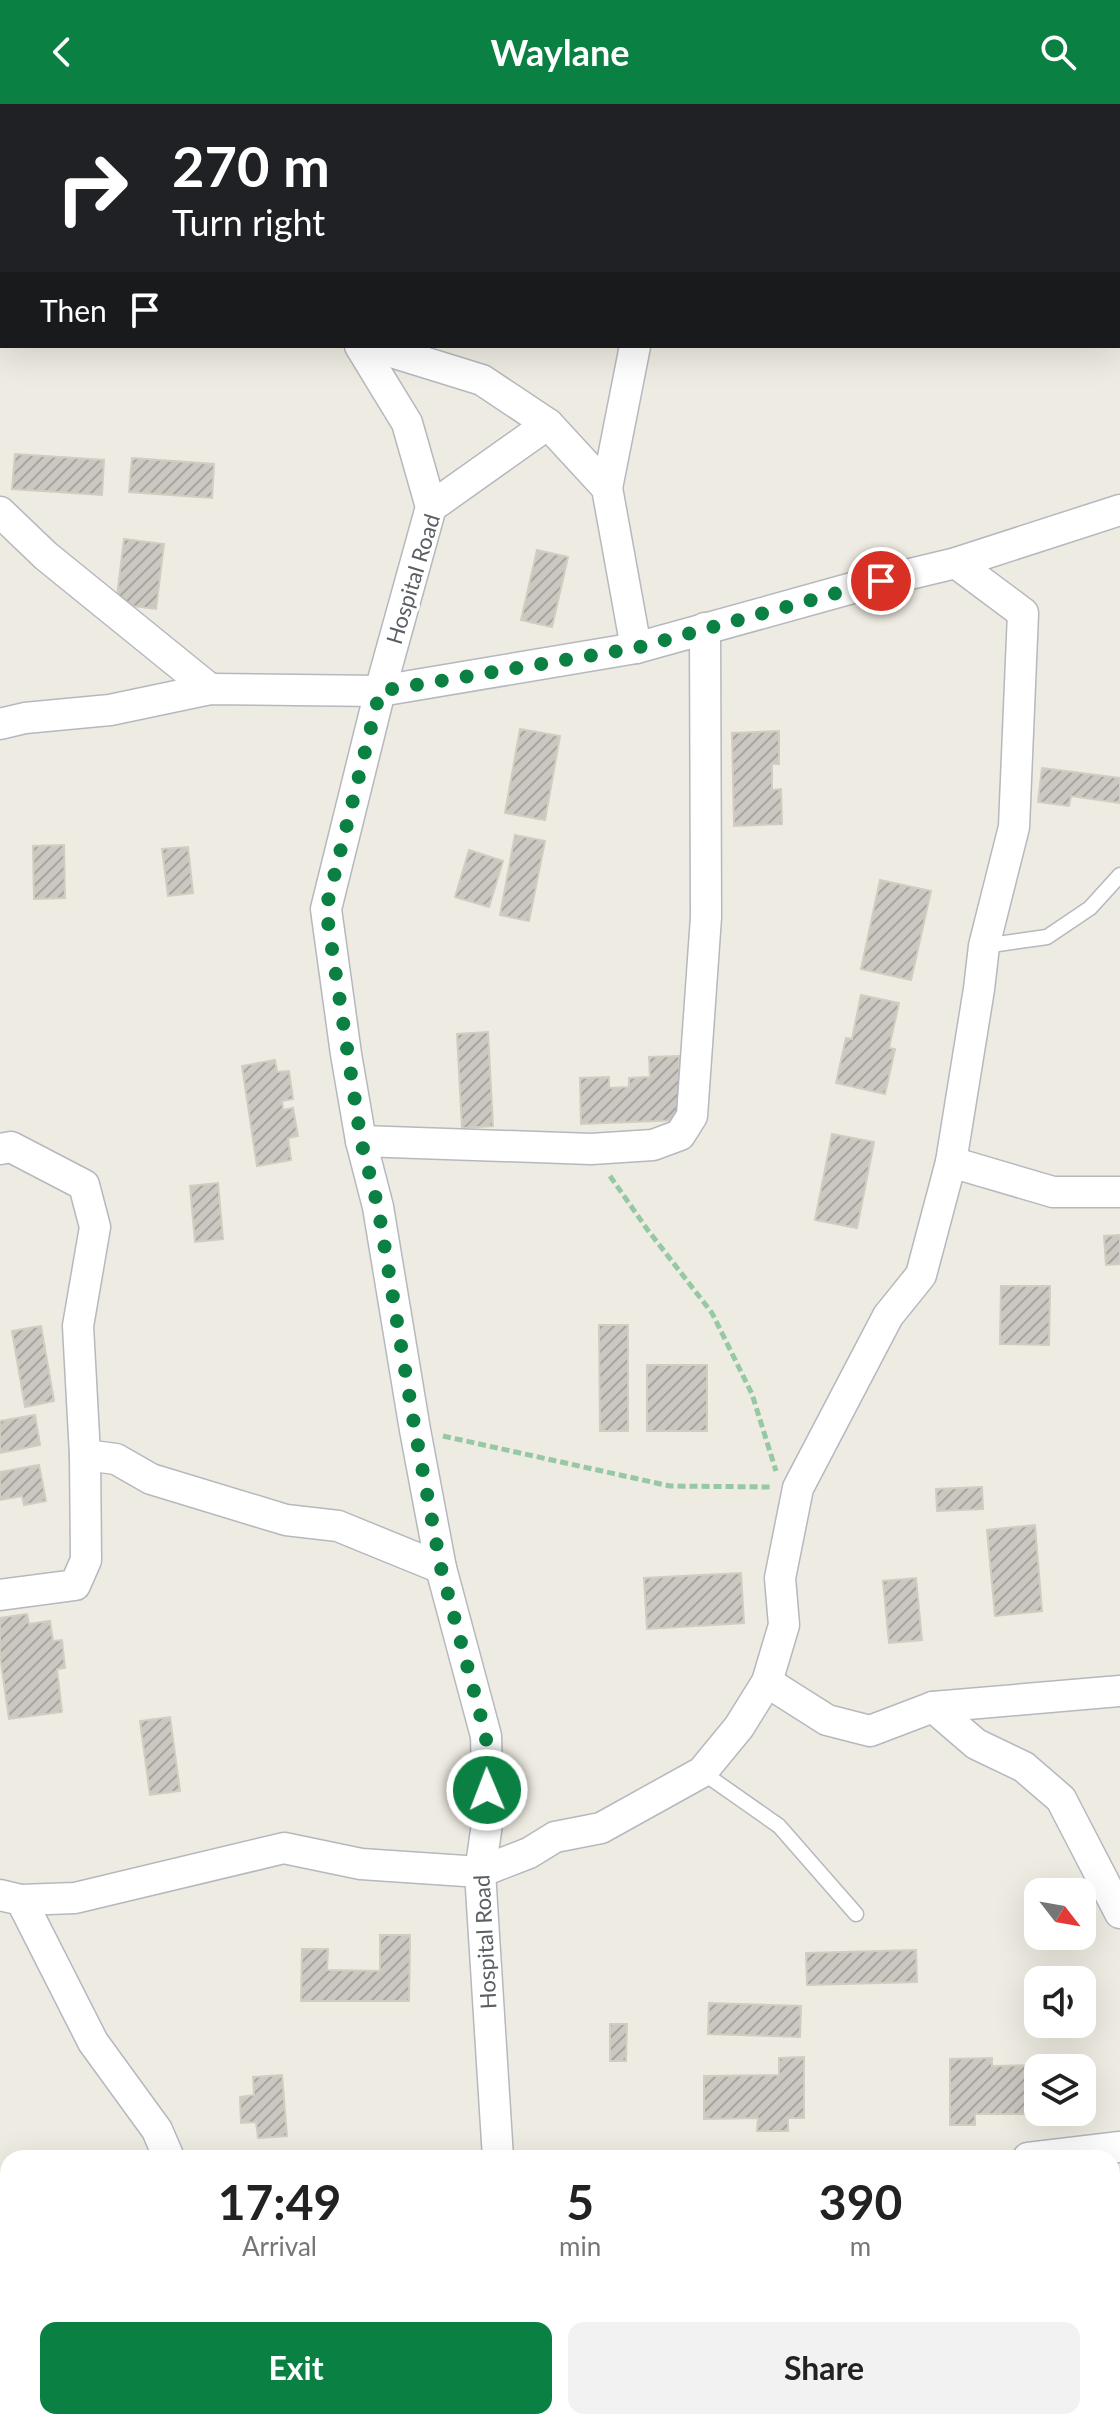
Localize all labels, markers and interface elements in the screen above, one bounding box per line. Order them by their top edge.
icon: back [40,30,84,74]
text: Waylane [490,30,630,74]
icon: search [1036,30,1080,74]
text: 270 m [172,132,330,199]
icon: right [40,136,144,240]
text: Turn right [172,200,325,244]
icon: arrive [123,288,167,332]
text: Then [40,292,107,328]
street label: Hospital Road [380,511,445,647]
pin [847,547,915,615]
icon: arrive [859,559,903,603]
position arrow [445,1748,529,1832]
street label: Hospital Road [467,1874,502,2010]
north arrow [1024,1878,1096,1950]
map controls [1024,1878,1096,2126]
button: sound [1024,1966,1096,2038]
button: layers [1024,2054,1096,2126]
text: 17:49 [218,2173,341,2230]
text: 5 [566,2173,594,2230]
text: 390 [819,2173,902,2230]
text: Arrival [242,2230,317,2262]
text: min [559,2230,601,2262]
text: m [850,2230,871,2262]
button: Exit [40,2322,552,2414]
button: Share [568,2322,1080,2414]

